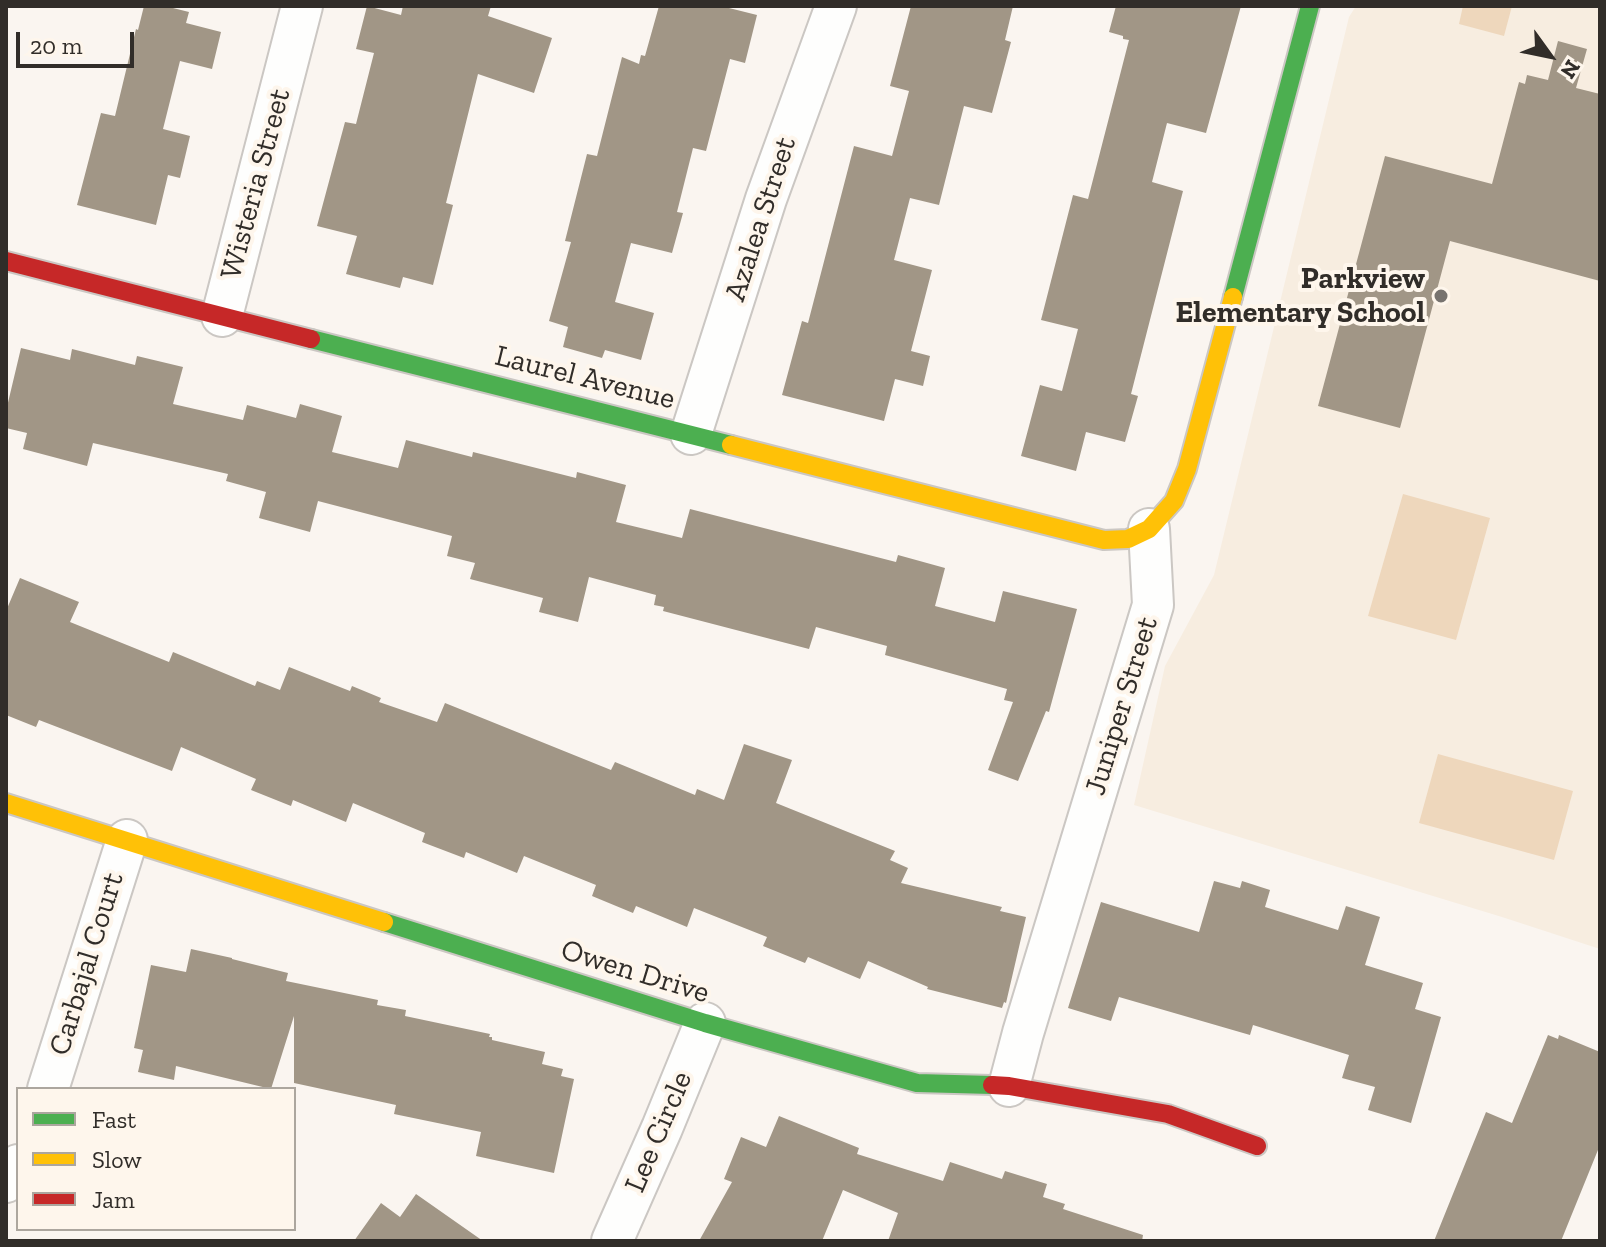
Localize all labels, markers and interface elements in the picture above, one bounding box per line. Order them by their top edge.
scale bar [20,16,138,66]
north arrow [1510,16,1590,96]
text: 20 m [30,31,82,60]
text: N [1555,55,1586,84]
street label: Wisteria Street [213,85,299,283]
street label: Azalea Street [718,132,804,306]
place label: Parkview Elementary School [1176,261,1425,332]
marker: Parkview Elementary School [1432,287,1450,305]
street label: Laurel Avenue [491,338,679,418]
street label: Juniper Street [1078,612,1166,800]
street label: Carbajal Court [42,868,132,1060]
street label: Owen Drive [556,932,714,1012]
street label: Lee Circle [617,1066,701,1198]
legend [16,1087,296,1231]
text: Fast [92,1105,136,1134]
text: Slow [92,1145,142,1174]
text: Jam [92,1185,135,1214]

